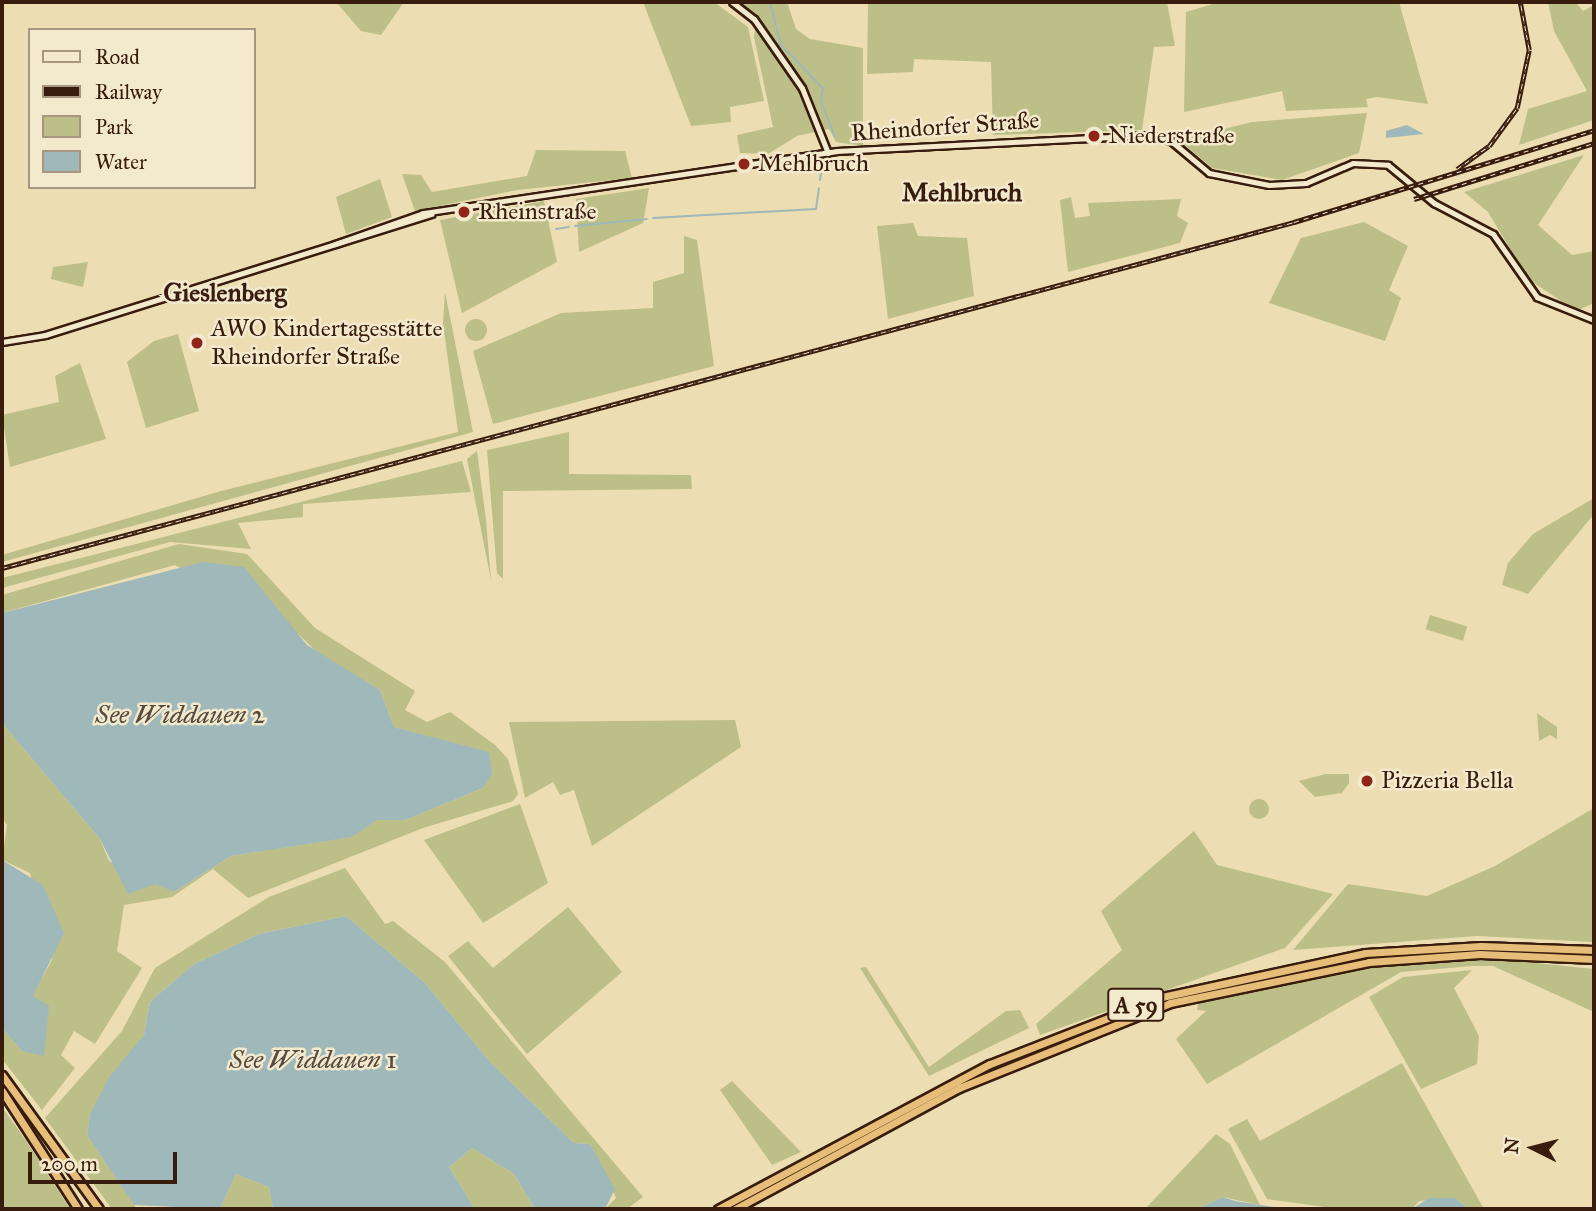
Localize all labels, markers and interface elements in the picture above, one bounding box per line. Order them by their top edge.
legend [28,28,256,189]
text: Road [95,44,140,70]
text: Railway [95,79,162,105]
street label: Rheindorfer Straße [850,106,1040,148]
text: Park [95,114,133,140]
place label: Niederstraße [1108,122,1235,150]
marker: Niederstraße [1086,128,1102,144]
text: Water [95,149,147,175]
place label: Mehlbruch [758,150,869,178]
marker: Mehlbruch [736,156,752,172]
district label: Mehlbruch [902,177,1022,209]
place label: Rheinstraße [478,198,597,226]
marker: Rheinstraße [456,204,472,220]
district label: Gieslenberg [163,277,287,309]
place label: AWO Kindertagesstätte Rheindorfer Straße [211,315,443,371]
marker: AWO Kindertagesstätte Rheindorfer Straße [189,335,205,351]
water label: See Widdauen 2 [95,699,265,731]
place label: Pizzeria Bella [1381,767,1513,795]
marker: Pizzeria Bella [1359,773,1375,789]
road number: A 59 [1106,986,1166,1024]
water label: See Widdauen 1 [229,1044,397,1076]
north arrow [1498,1113,1568,1183]
text: N [1499,1137,1524,1155]
scale bar [32,1138,180,1182]
text: 200 m [41,1151,98,1177]

